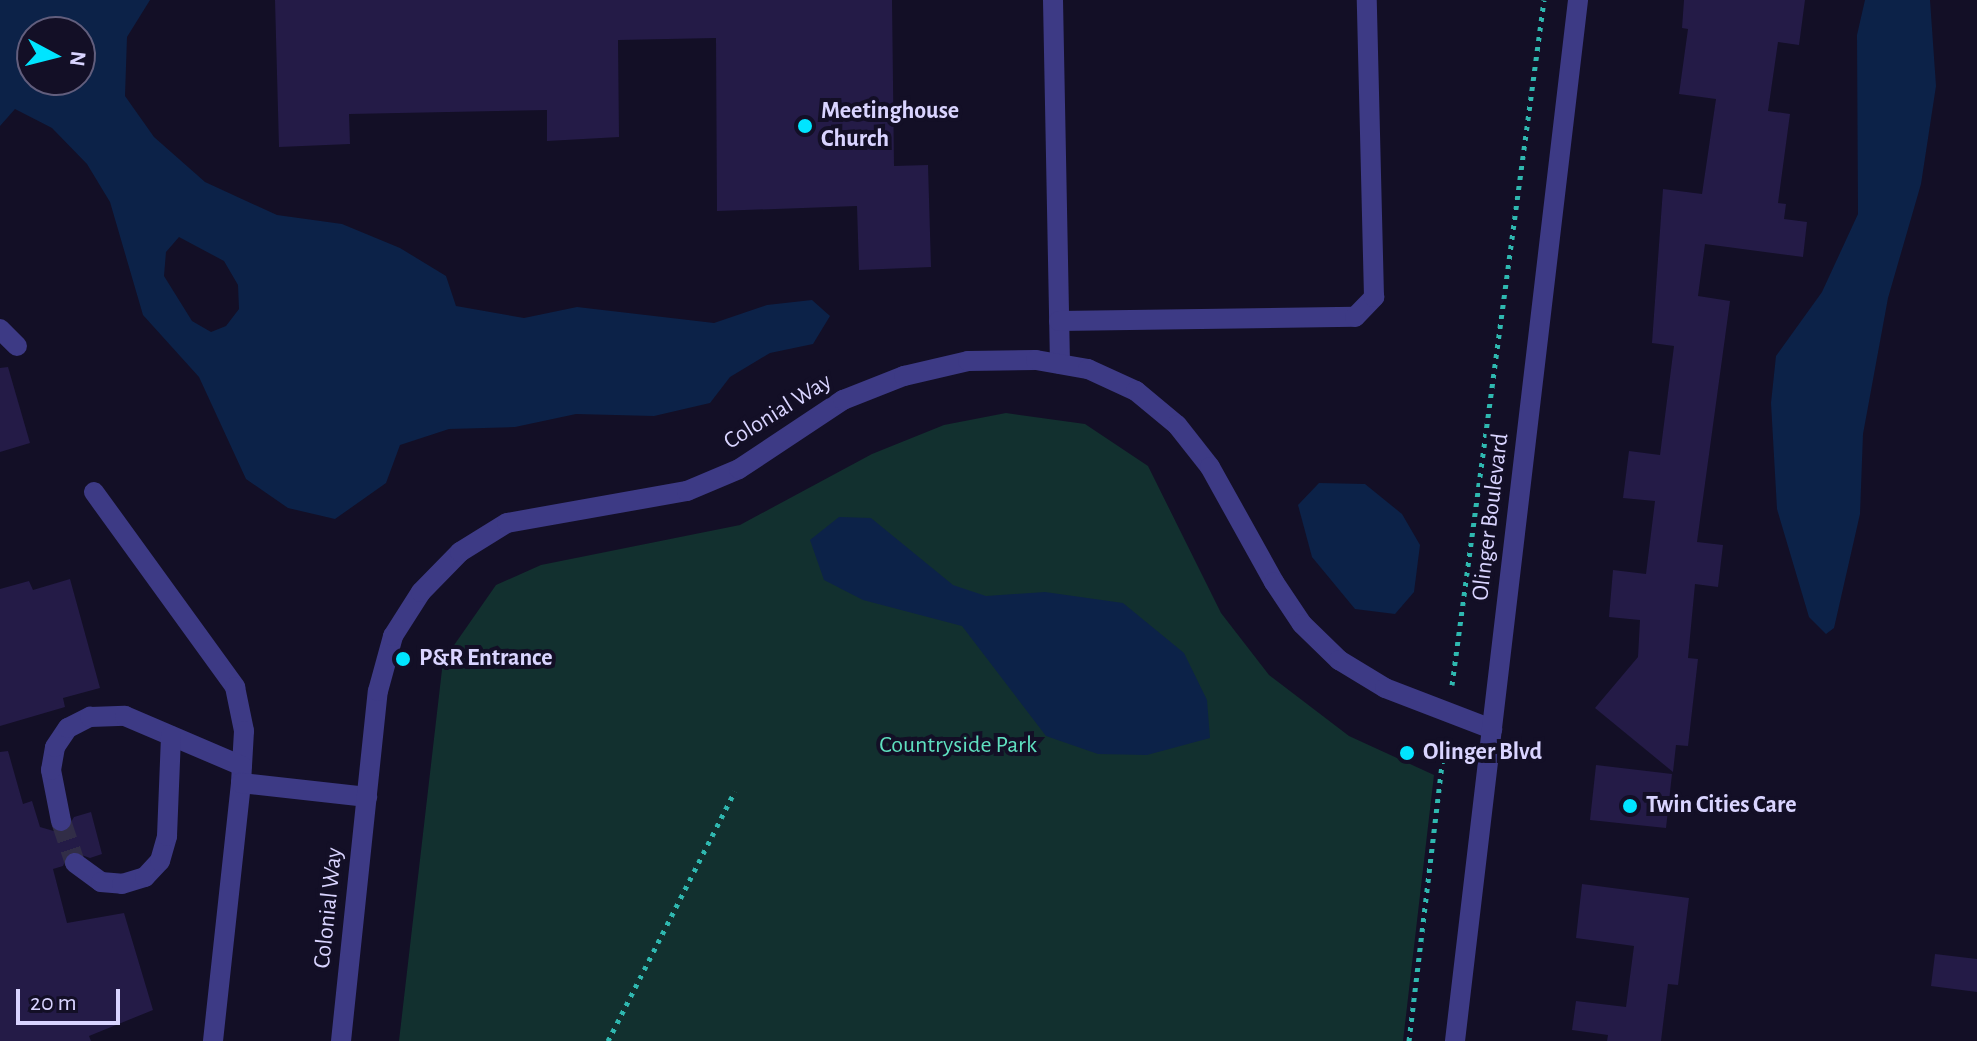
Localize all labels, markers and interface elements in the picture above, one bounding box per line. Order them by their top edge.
north arrow [16,16,96,96]
text: N [66,50,90,68]
place label: Meetinghouse Church [821,98,959,154]
marker: Meetinghouse Church [796,117,814,135]
street label: Colonial Way [719,368,837,456]
street label: Olinger Boulevard [1466,432,1516,602]
place label: P&R Entrance [419,645,553,673]
marker: P&R Entrance [394,650,412,668]
park label: Countryside Park [879,732,1037,760]
place label: Olinger Blvd [1423,739,1542,767]
marker: Olinger Blvd [1398,744,1416,762]
place label: Twin Cities Care [1646,792,1797,820]
marker: Twin Cities Care [1621,797,1639,815]
street label: Colonial Way [308,846,350,970]
scale bar [20,973,124,1023]
text: 20 m [30,991,77,1015]

